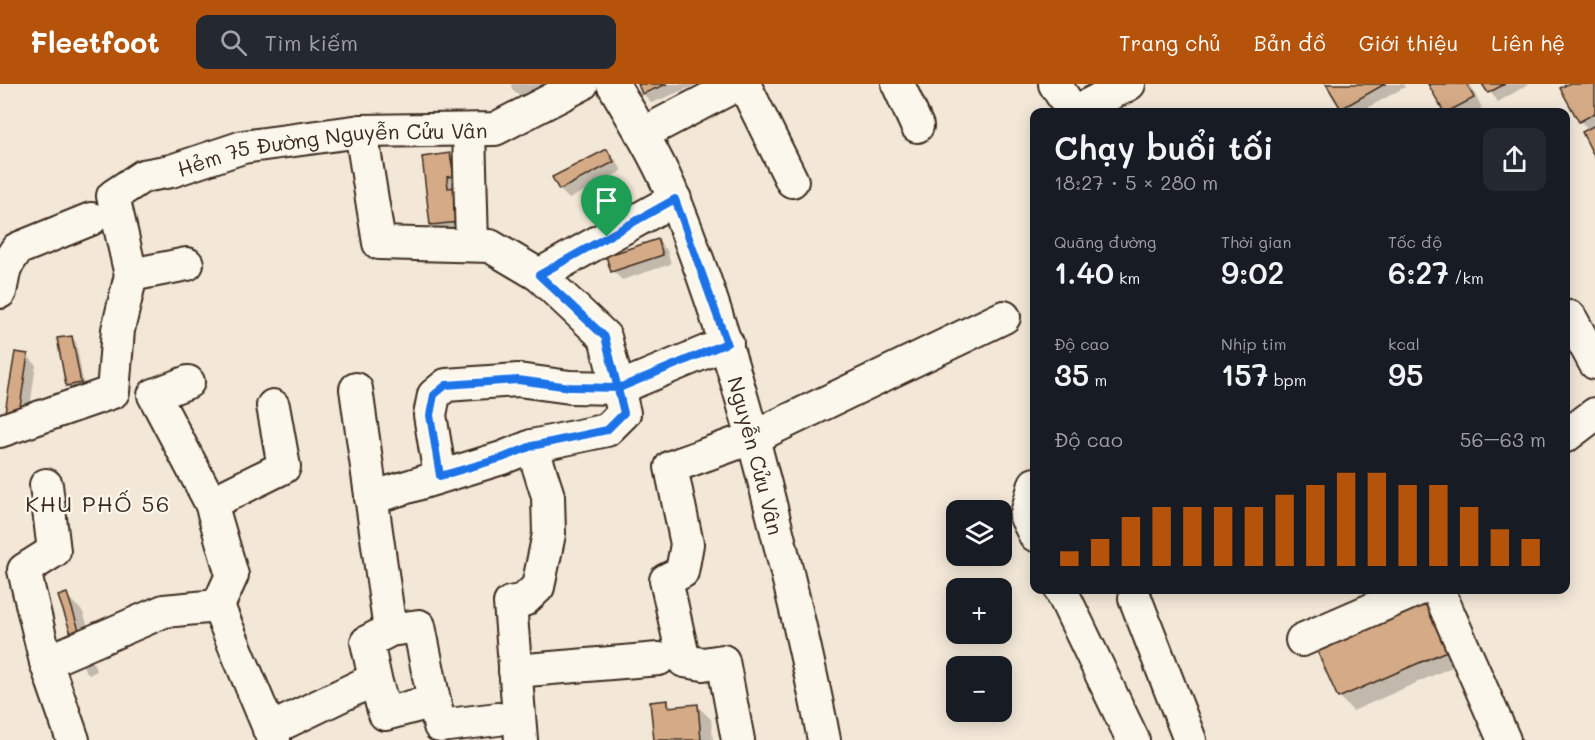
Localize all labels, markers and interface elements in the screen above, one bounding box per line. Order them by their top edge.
search box [196,15,616,69]
text: Fleetfoot [30,24,160,60]
icon: search [217,26,250,59]
text: Tìm kiếm [265,28,358,57]
text: Trang chủ [1119,29,1221,56]
text: Bản đồ [1254,29,1326,56]
text: Giới thiệu [1359,29,1458,56]
text: Liên hệ [1491,29,1565,56]
street label: Hẻm 75 Đường Nguyễn Cửu Vân [173,116,488,182]
text: Chạy buổi tối [1054,125,1274,168]
button: share [1483,128,1546,191]
text: 18:27 · 5 × 280 m [1054,169,1218,195]
pin [581,175,632,237]
icon: arrive [590,184,623,217]
text: Quãng đường [1054,231,1156,252]
text: Thời gian [1221,231,1291,252]
text: Tốc độ [1388,231,1442,252]
text: 1.40 [1054,252,1114,292]
text: 9:02 [1221,252,1284,292]
text: 6:27 [1388,252,1449,292]
text: km [1114,267,1140,288]
text: /km [1449,267,1484,288]
text: Độ cao [1054,333,1109,354]
text: Nhịp tim [1221,333,1286,354]
text: kcal [1388,333,1420,354]
text: 35 [1054,354,1089,394]
text: 157 [1221,354,1269,394]
text: 95 [1388,354,1423,394]
text: m [1089,369,1107,390]
text: bpm [1269,369,1307,390]
street label: Nguyễn Cửu Vân [723,373,791,537]
text: Độ cao [1054,426,1123,452]
text: 56–63 m [1460,426,1546,452]
district label: KHU PHỐ 56 [25,489,171,518]
map controls [946,500,1012,722]
button: layers [946,500,1012,566]
button: + [946,578,1012,644]
button: − [946,656,1012,722]

